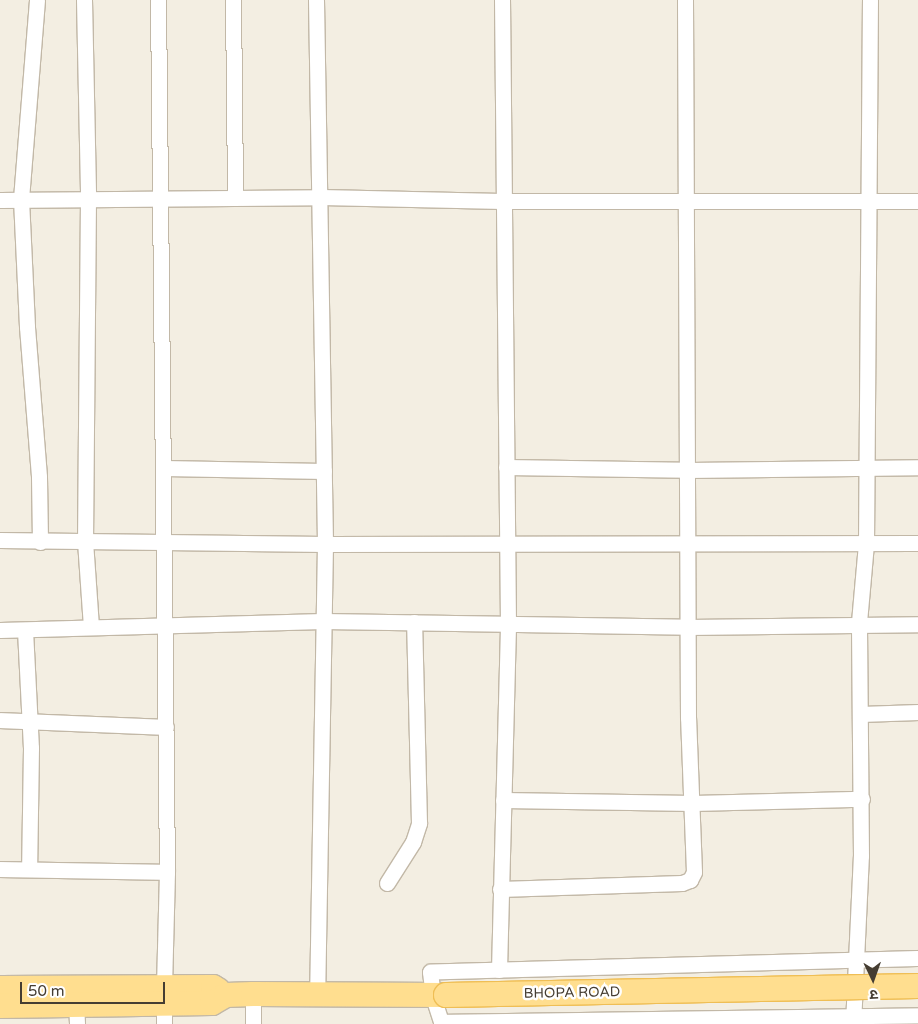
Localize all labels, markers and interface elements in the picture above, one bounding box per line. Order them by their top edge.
north arrow [848,954,898,1004]
scale bar [22,972,168,1004]
text: 50 m [28,982,65,1000]
street label: BHOPA ROAD [524,984,620,1002]
text: उ [869,986,878,1003]

